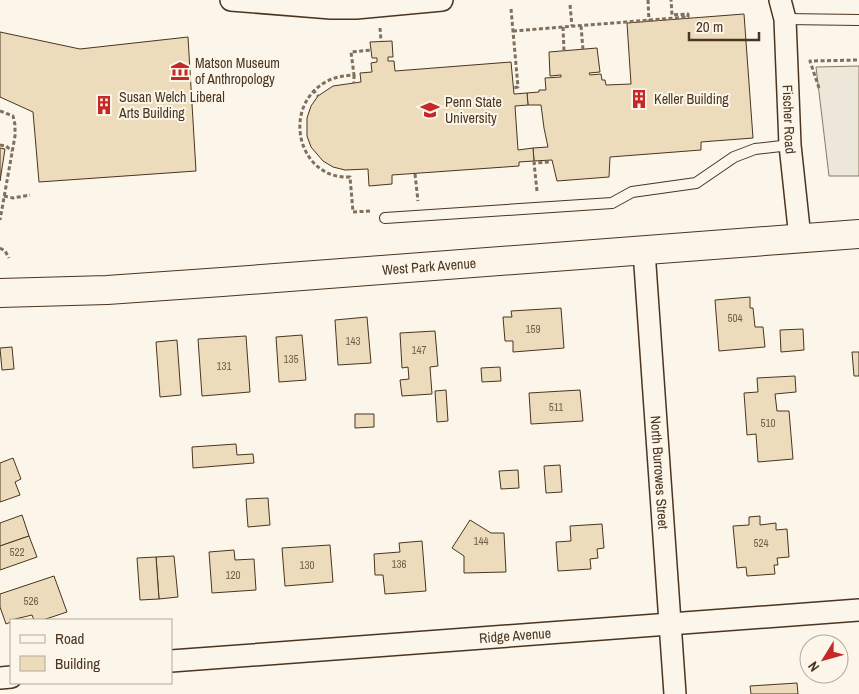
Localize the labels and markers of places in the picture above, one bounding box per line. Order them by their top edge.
place label: Matson Museum of Anthropology [195,54,280,88]
museum icon: Matson Museum of Anthropology [169,60,191,82]
place label: Susan Welch Liberal Arts Building [118,88,225,122]
building icon: Keller Building [628,88,650,110]
place label: Keller Building [654,90,729,108]
place label: Penn State University [445,93,502,127]
building icon: Susan Welch Liberal Arts Building [93,94,115,116]
school or university icon: Penn State University [419,99,441,121]

